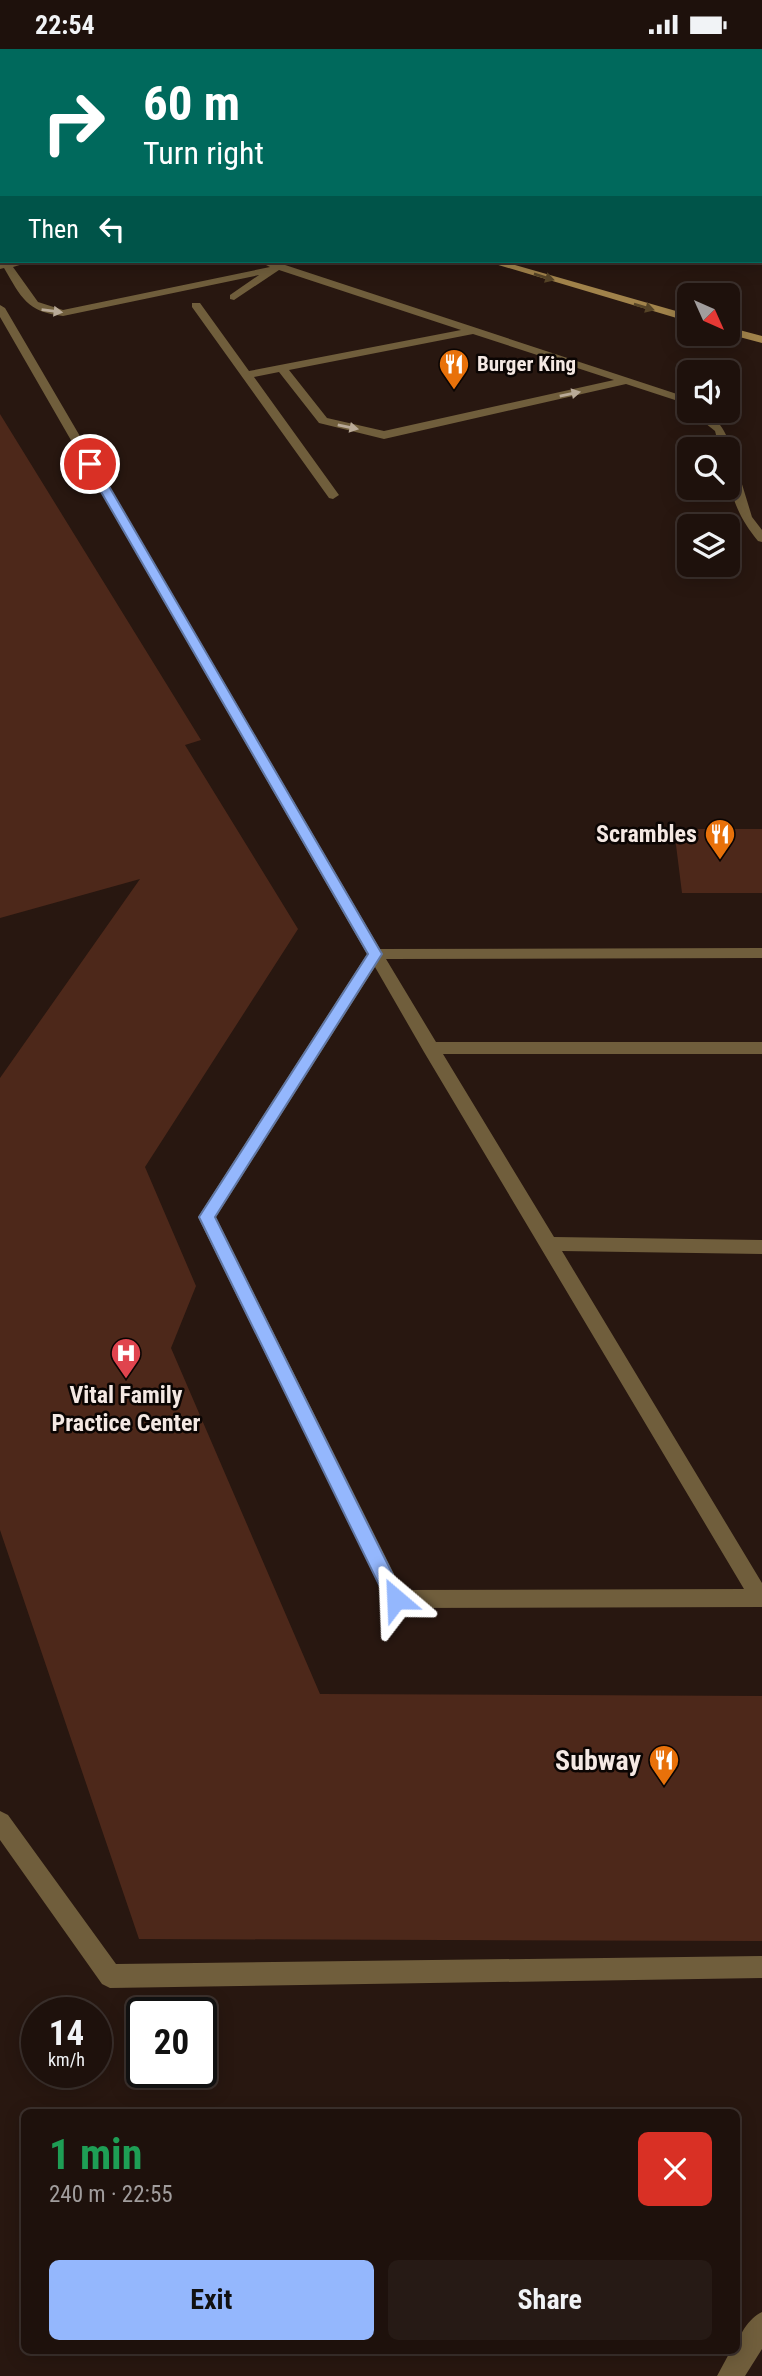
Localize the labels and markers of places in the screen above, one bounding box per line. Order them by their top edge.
restaurant icon: Burger King [437,347,471,391]
place label: Burger King [477,352,576,376]
pin [60,434,120,494]
restaurant icon: Scrambles [703,817,737,861]
place label: Scrambles [596,820,697,848]
hospital icon: Vital Family Practice Center [109,1336,143,1380]
place label: Vital Family Practice Center [52,1381,200,1437]
restaurant icon: Subway [647,1743,681,1787]
place label: Subway [555,1744,642,1777]

